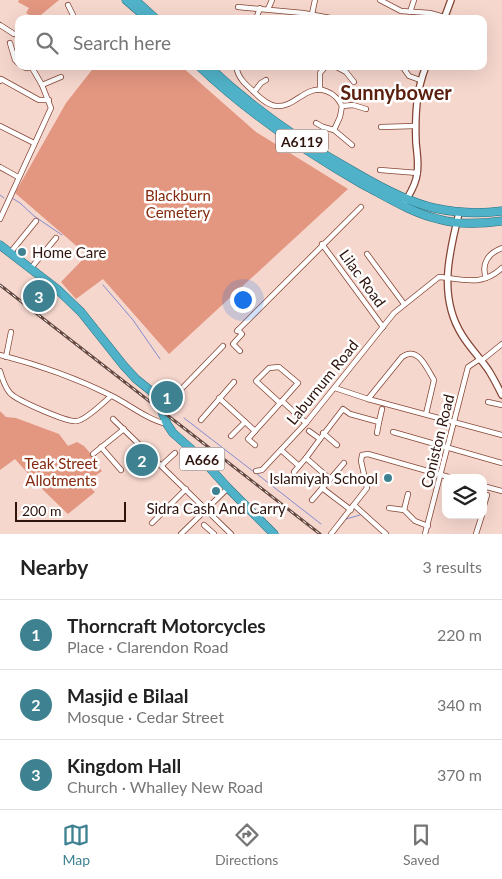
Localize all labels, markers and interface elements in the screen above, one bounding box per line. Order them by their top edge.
search box [15,15,487,70]
icon: search [33,29,61,57]
text: Search here [73,31,171,54]
district label: Sunnybower [340,80,452,104]
road number: A6119 [276,130,328,152]
park label: Blackburn Cemetery [145,186,211,221]
place label: Home Care [32,243,106,261]
marker: Home Care [16,246,28,258]
street label: Lilac Road [336,246,390,310]
pin: 3 [23,277,55,315]
your location [230,287,256,313]
street label: Laburnum Road [282,336,362,428]
pin: 1 [151,378,183,416]
street label: Coniston Road [417,392,457,490]
pin: 2 [126,441,158,479]
road number: A666 [180,448,224,470]
park label: Teak Street Allotments [24,454,98,489]
place label: Islamiyah School [269,469,378,487]
marker: Islamiyah School [382,472,394,484]
map controls [442,474,487,519]
button: layers [442,474,487,519]
marker: Sidra Cash And Carry [210,485,222,497]
scale bar [15,499,126,522]
place label: Sidra Cash And Carry [146,499,286,517]
text: 200 m [22,502,61,519]
text: Nearby [20,554,88,579]
text: 3 results [422,557,482,576]
text: Thorncraft Motorcycles [67,614,266,637]
text: 1 [31,625,41,644]
text: 220 m [437,625,482,644]
text: Place · Clarendon Road [67,637,228,656]
text: Masjid e Bilaal [67,684,188,707]
text: 2 [31,695,41,714]
text: 340 m [437,695,482,714]
text: Mosque · Cedar Street [67,707,224,726]
text: Kingdom Hall [67,754,181,777]
text: 3 [31,765,41,784]
text: 370 m [437,765,482,784]
text: Church · Whalley New Road [67,777,263,796]
tab: Map [62,821,90,868]
tab: Directions [215,821,278,868]
tab: Saved [403,821,440,868]

